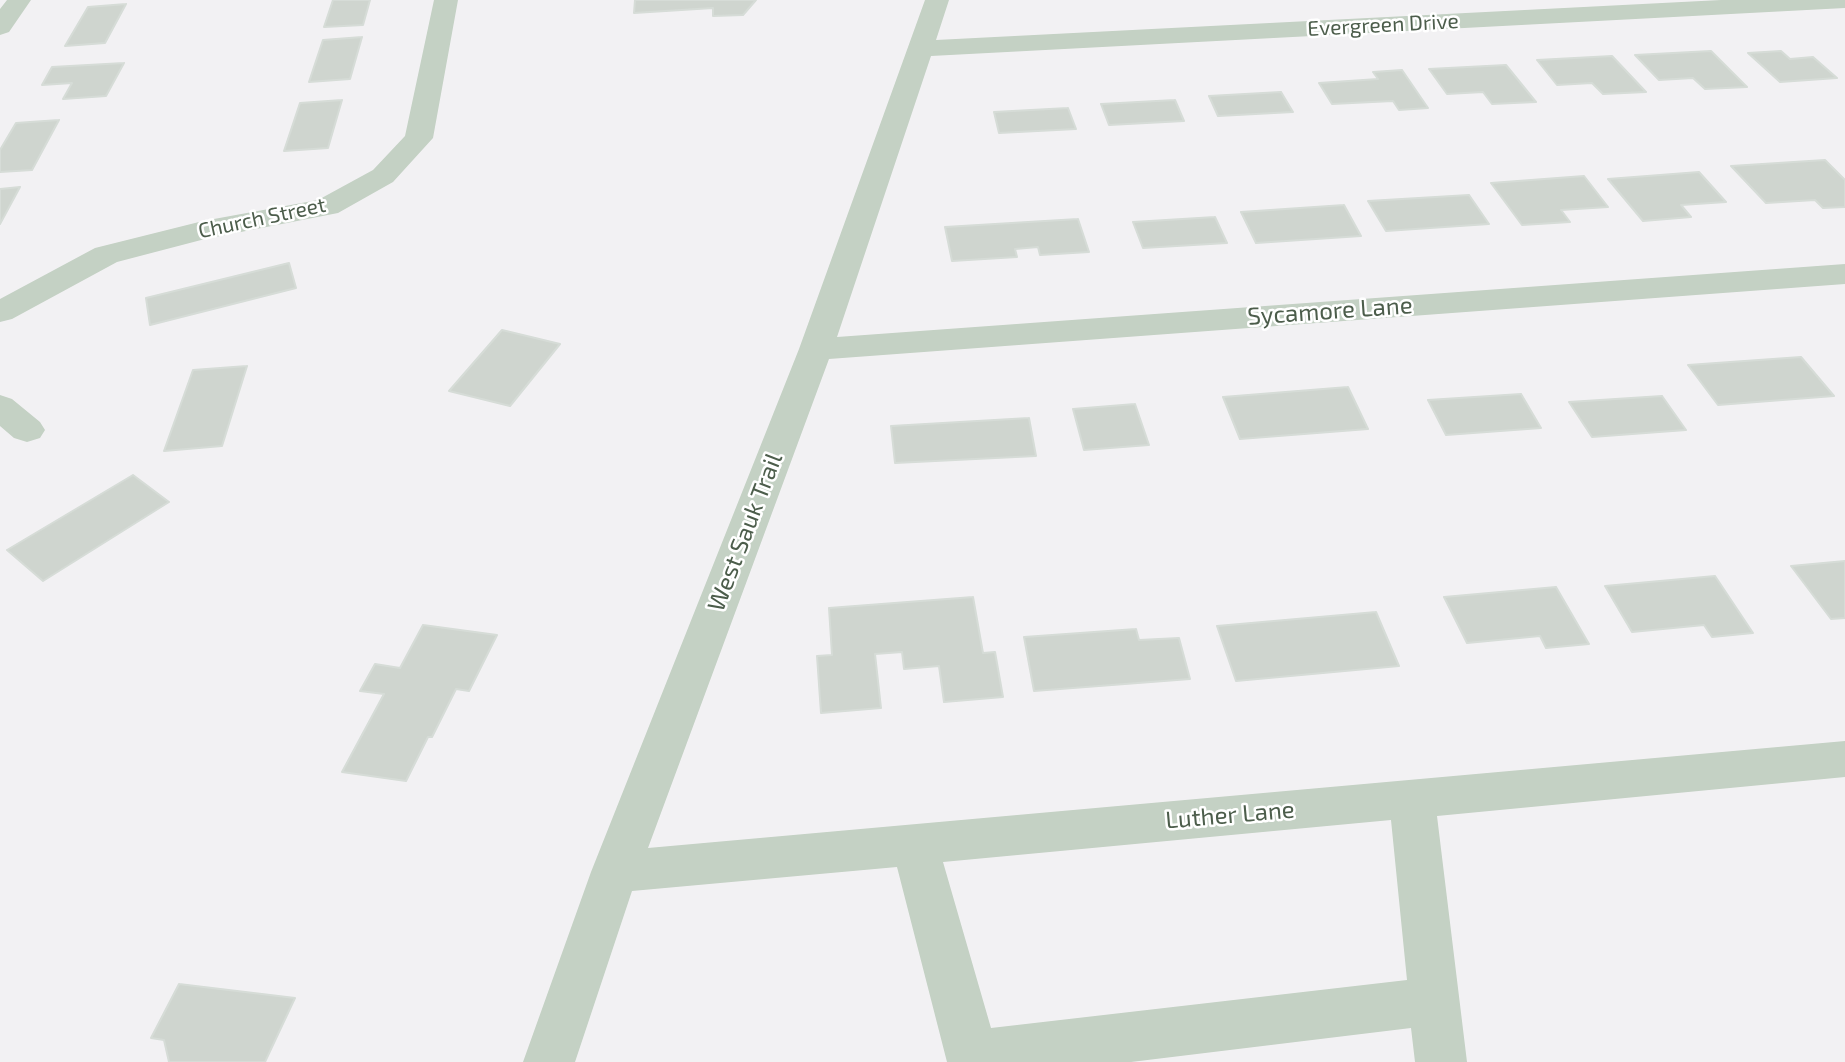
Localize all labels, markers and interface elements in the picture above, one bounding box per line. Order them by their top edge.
street label: Evergreen Drive [1307,8,1459,42]
street label: Church Street [196,192,328,244]
street label: Sycamore Lane [1247,291,1413,331]
street label: West Sauk Trail [702,449,788,615]
street label: Luther Lane [1164,795,1296,835]

